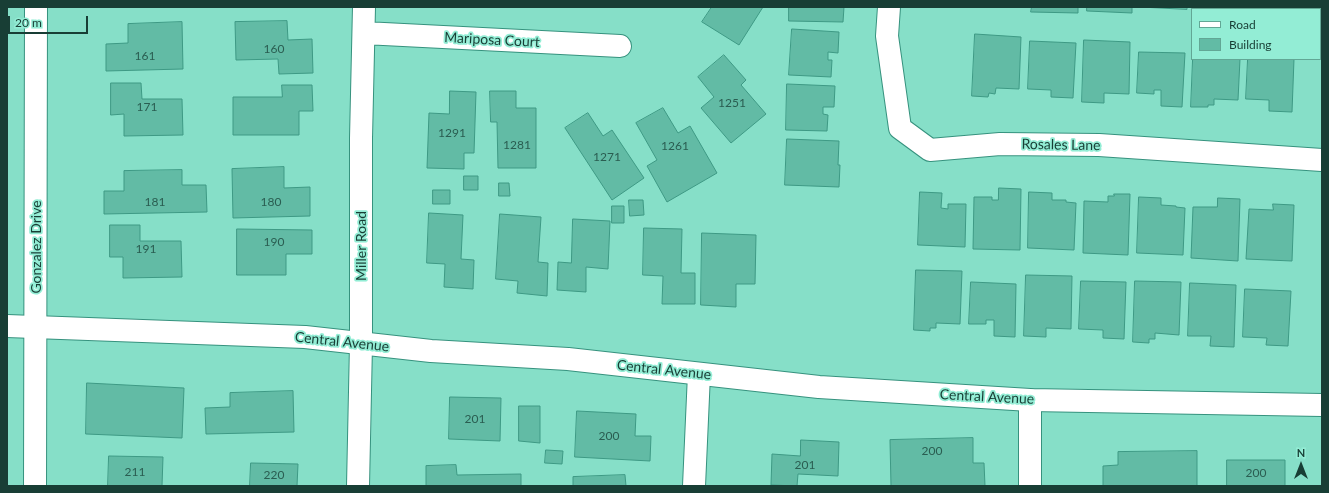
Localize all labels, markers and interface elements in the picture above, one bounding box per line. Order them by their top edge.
scale bar [10,8,90,34]
legend [1191,8,1321,60]
text: 20 m [15,15,42,30]
text: Road [1229,17,1256,32]
street label: Mariposa Court [444,29,540,51]
text: Building [1229,37,1272,52]
house number: 160 [264,42,284,56]
house number: 161 [135,49,155,63]
house number: 1251 [718,96,746,110]
house number: 171 [137,100,157,114]
house number: 1291 [438,126,466,140]
street label: Rosales Lane [1021,136,1101,154]
house number: 1281 [503,138,531,152]
house number: 1261 [661,139,689,153]
house number: 1271 [593,150,621,164]
house number: 181 [145,195,165,209]
house number: 180 [261,195,281,209]
street label: Gonzalez Drive [28,200,44,294]
street label: Miller Road [353,211,369,281]
house number: 190 [264,235,284,249]
house number: 191 [136,242,156,256]
street label: Central Avenue [294,329,390,355]
street label: Central Avenue [616,357,712,383]
street label: Central Avenue [939,386,1035,408]
house number: 201 [465,412,485,426]
house number: 200 [599,429,619,443]
house number: 200 [922,444,942,458]
north arrow [1281,445,1321,485]
text: N [1297,446,1305,459]
house number: 201 [795,458,815,472]
house number: 211 [125,465,145,479]
house number: 200 [1246,466,1266,480]
house number: 220 [264,468,284,482]

